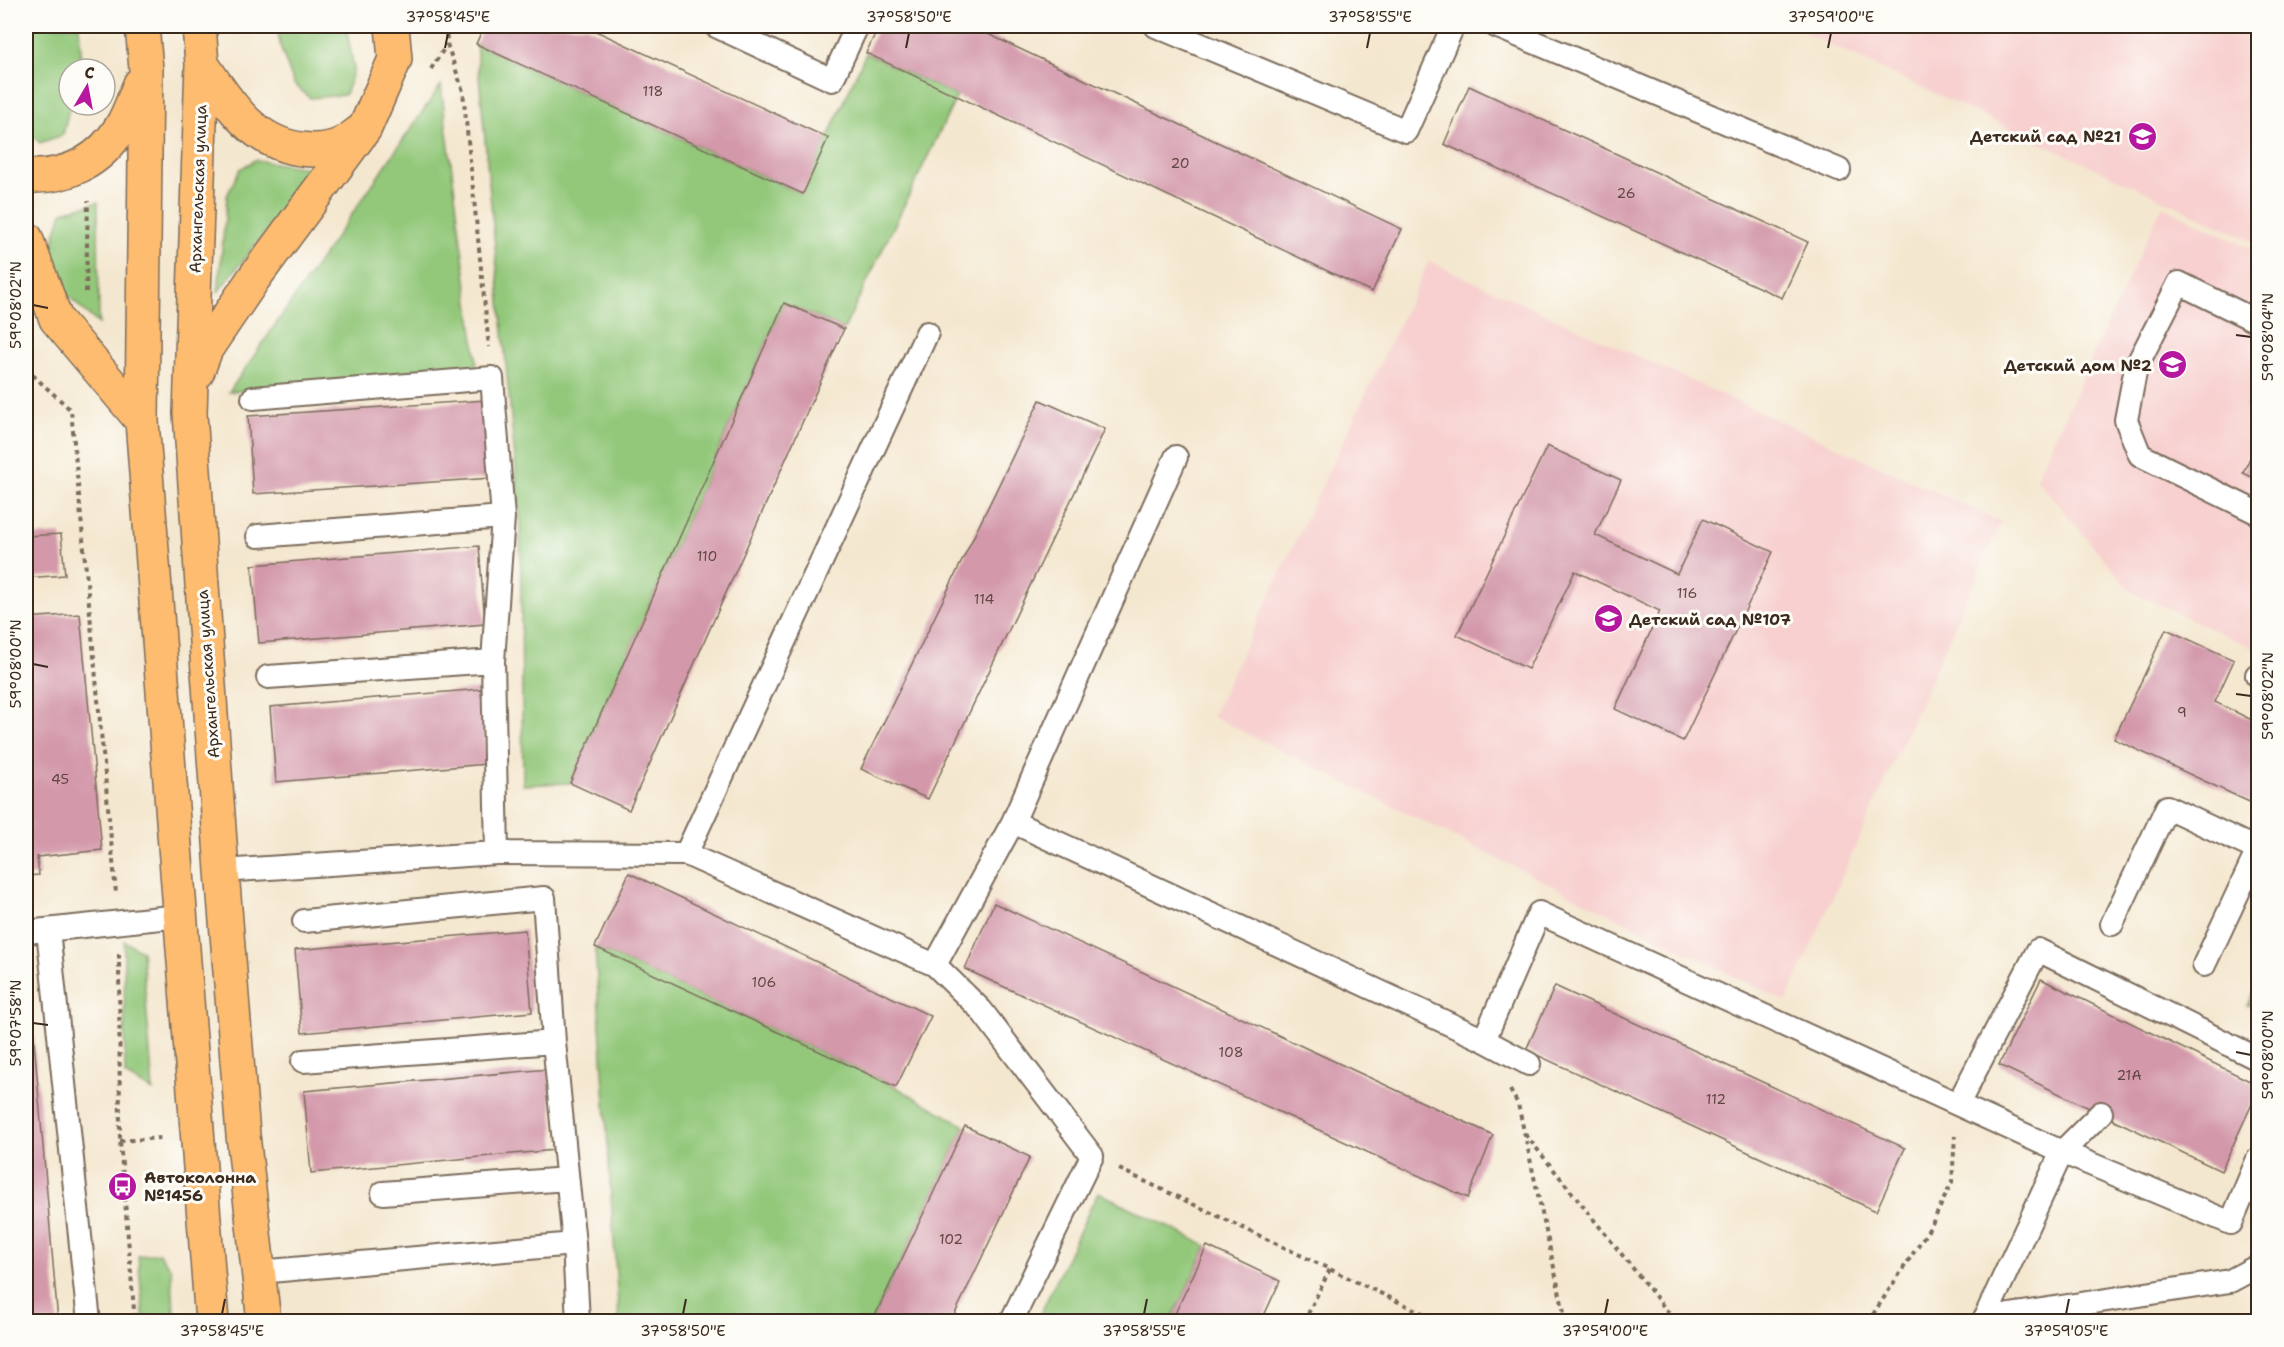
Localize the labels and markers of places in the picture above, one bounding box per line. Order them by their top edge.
school or university icon: Детский сад №21 [2126,120,2158,152]
place label: Детский сад №21 [1970,126,2121,147]
school or university icon: Детский дом №2 [2157,349,2189,381]
place label: Детский дом №2 [2004,355,2152,376]
school or university icon: Детский сад №107 [1592,603,1624,635]
place label: Детский сад №107 [1629,609,1791,630]
place label: Автоколонна №1456 [144,1167,256,1206]
bus stop icon: Автоколонна №1456 [107,1170,139,1202]

